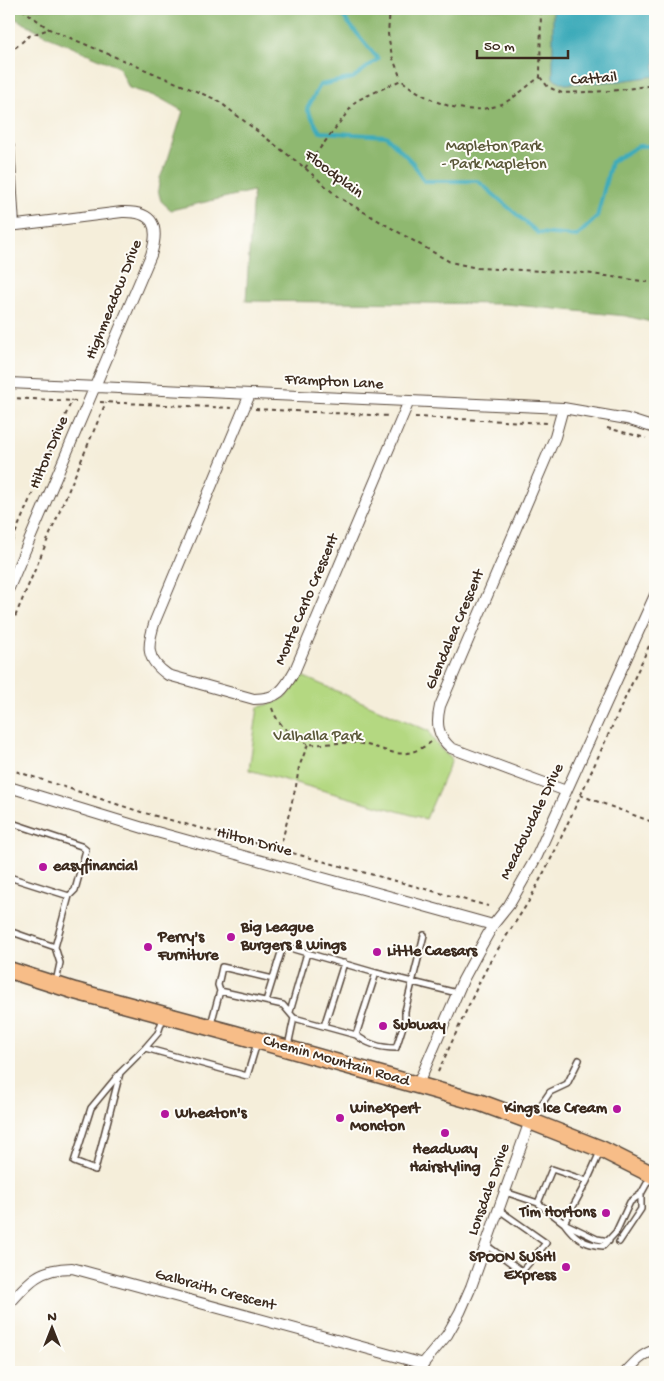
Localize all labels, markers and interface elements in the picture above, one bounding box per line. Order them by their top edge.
scale bar [477,28,568,60]
text: 50 m [484,38,515,56]
street label: Cattail [570,69,618,91]
park label: Mapleton Park - Park Mapleton [441,138,547,175]
street label: Floodplain [299,146,367,204]
street label: Highmeadow Drive [82,237,148,363]
street label: Frampton Lane [283,371,385,395]
street label: Hilton Drive [26,413,74,492]
street label: Monte Carlo Crescent [272,530,345,668]
street label: Glendalea Crescent [422,566,490,693]
park label: Valhalla Park [272,728,364,747]
street label: Meadowdale Drive [497,760,570,883]
street label: Hilton Drive [214,824,294,862]
place label: easyfinancial [52,857,138,877]
marker: easyfinancial [37,861,49,873]
place label: Big League Burgers & Wings [240,919,347,956]
place label: Perry's Furniture [157,929,219,966]
marker: Big League Burgers & Wings [225,931,237,943]
marker: Perry's Furniture [142,941,154,953]
place label: Little Caesars [387,943,478,962]
marker: Little Caesars [371,946,383,958]
place label: Subway [393,1017,446,1036]
marker: Subway [377,1020,389,1032]
street label: Chemin Mountain Road [261,1032,413,1092]
place label: Winexpert Moncton [349,1100,421,1137]
place label: Kings Ice Cream [503,1100,608,1119]
marker: Kings Ice Cream [611,1103,623,1115]
place label: Wheaton's [174,1105,248,1124]
marker: Wheaton's [159,1108,171,1120]
marker: Winexpert Moncton [334,1112,346,1124]
marker: Headway Hairstyling [439,1127,451,1139]
place label: Headway Hairstyling [409,1141,481,1178]
street label: Lonsdale Drive [465,1141,516,1239]
place label: Tim Hortons [518,1204,597,1223]
marker: Tim Hortons [600,1207,612,1219]
place label: SPOON SUSHI Express [469,1249,557,1286]
marker: SPOON SUSHI Express [560,1261,572,1273]
street label: Galbraith Crescent [153,1266,279,1317]
north arrow [28,1304,78,1354]
text: N [47,1309,57,1326]

